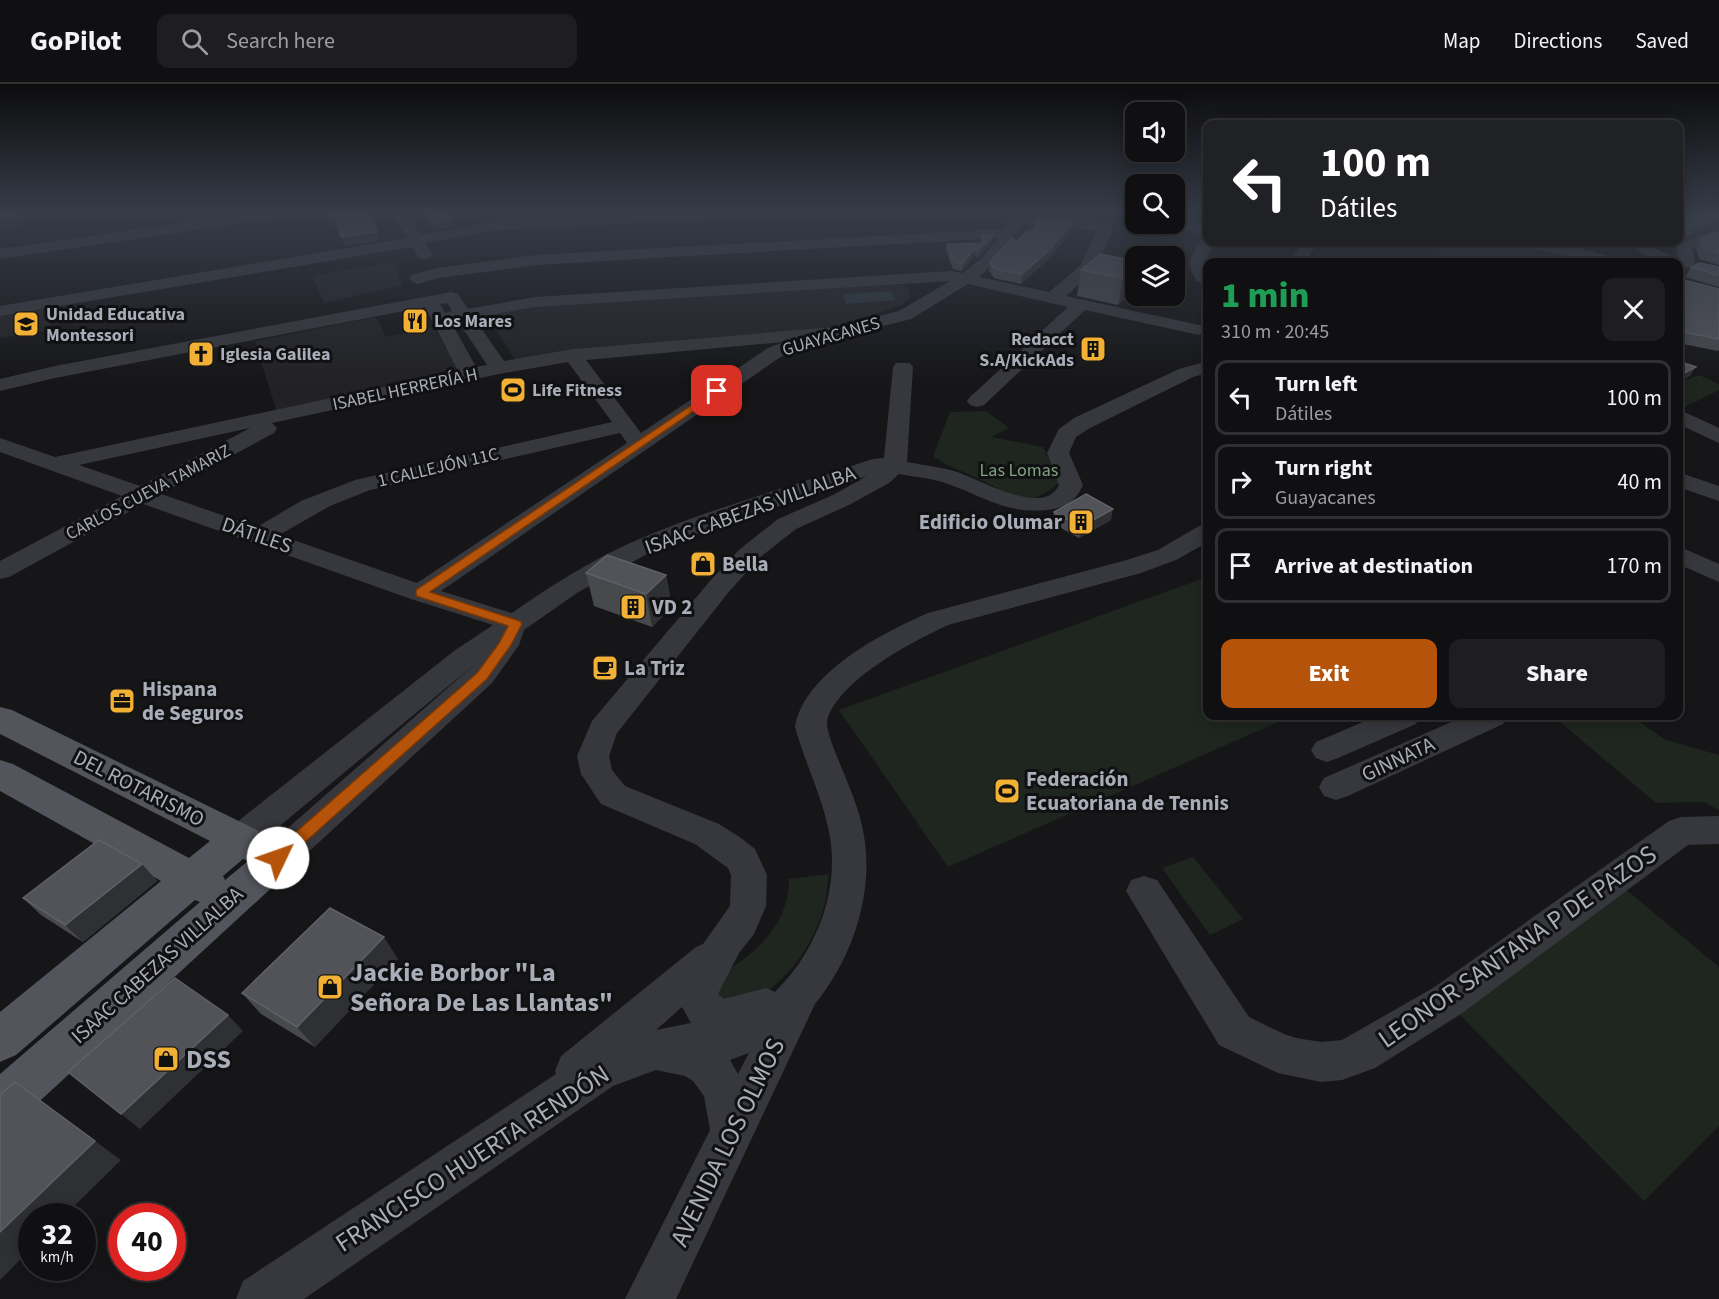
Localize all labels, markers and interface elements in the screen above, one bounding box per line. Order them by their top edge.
search box [157,14,577,68]
text: GoPilot [30,21,121,61]
icon: search [178,25,211,58]
text: Search here [226,25,335,57]
text: Map [1443,26,1481,56]
text: Directions [1514,26,1602,56]
text: Saved [1635,26,1689,56]
map controls [1125,102,1185,306]
button: sound [1125,102,1185,162]
text: 100 m [1320,133,1431,193]
icon: left [1221,144,1299,222]
button: search [1125,174,1185,234]
text: Dátiles [1320,189,1397,228]
button: layers [1125,246,1185,306]
text: 1 min [1221,270,1309,321]
button: close [1602,278,1665,341]
place label: Unidad Educativa Montessori [46,302,185,348]
restaurant icon: Los Mares [400,306,430,336]
school or university icon: Unidad Educativa Montessori [11,309,41,339]
place label: Los Mares [434,309,512,334]
street label: GUAYACANES [779,311,883,362]
text: 310 m · 20:45 [1221,318,1329,346]
place label: Redacct S.A/KickAds [979,327,1074,373]
building icon: Redacct S.A/KickAds [1078,334,1108,364]
church icon: Iglesia Galilea [186,339,216,369]
place label: Iglesia Galilea [220,342,330,367]
street label: ISABEL HERRERÍA H [330,362,480,417]
pin [691,365,742,416]
text: Turn left [1275,368,1357,400]
icon: arrive [700,374,733,407]
sports icon: Life Fitness [498,375,528,405]
place label: Life Fitness [532,378,622,403]
icon: left [1224,381,1257,414]
text: 100 m [1607,382,1662,414]
text: Dátiles [1275,400,1332,428]
street label: CARLOS CUEVA TAMARIZ [61,438,235,547]
street label: 1 CALLEJÓN 11C [375,441,501,494]
text: Turn right [1275,452,1372,484]
street label: ISAAC CABEZAS VILLALBA [640,458,860,562]
park label: Las Lomas [980,458,1058,483]
icon: right [1224,465,1257,498]
text: 40 m [1617,466,1662,498]
text: Guayacanes [1275,484,1376,512]
place label: Edificio Olumar [919,507,1063,537]
building icon: Edificio Olumar [1066,507,1096,537]
street label: DÁTILES [218,509,296,561]
shop icon: Bella [688,549,718,579]
place label: Bella [722,549,769,579]
icon: arrive [1224,549,1257,582]
text: Arrive at destination [1275,550,1473,582]
text: 170 m [1607,550,1662,582]
building icon: VD 2 [618,592,648,622]
place label: VD 2 [651,592,692,622]
button: Exit [1221,639,1437,708]
button: Share [1449,639,1665,708]
cafe icon: La Triz [590,653,620,683]
place label: La Triz [624,653,685,683]
place label: Hispana de Seguros [142,674,244,728]
office icon: Hispana de Seguros [107,686,137,716]
street label: GINNATA [1356,729,1440,789]
street label: DEL ROTARISMO [68,742,210,834]
place label: Federación Ecuatoriana de Tennis [1026,764,1229,818]
sports icon: Federación Ecuatoriana de Tennis [992,776,1022,806]
position arrow [246,826,310,890]
street label: LEONOR SANTANA P DE PAZOS [1370,836,1664,1057]
street label: ISAAC CABEZAS VILLALBA [64,879,250,1051]
place label: Jackie Borbor "La Señora De Las Llantas" [350,954,613,1021]
shop icon: Jackie Borbor "La Señora De Las Llantas" [315,972,345,1002]
street label: AVENIDA LOS OLMOS [661,1032,794,1253]
place label: DSS [186,1041,231,1078]
shop icon: DSS [151,1044,181,1074]
street label: FRANCISCO HUERTA RENDÓN [328,1056,617,1261]
speed limit sign: 40 [108,1203,186,1281]
text: 32 [41,1213,73,1256]
text: km/h [40,1247,74,1268]

